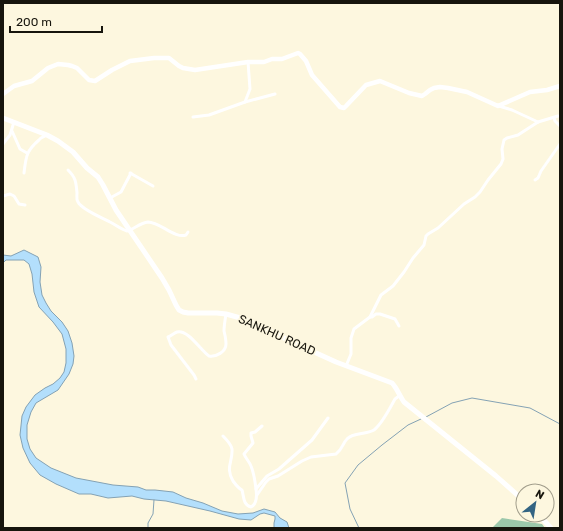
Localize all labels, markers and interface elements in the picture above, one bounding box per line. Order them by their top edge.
scale bar [10,8,102,34]
text: 200 m [16,15,52,29]
street label: SANKHU ROAD [236,312,318,358]
north arrow [515,483,555,523]
text: N [533,487,546,502]

